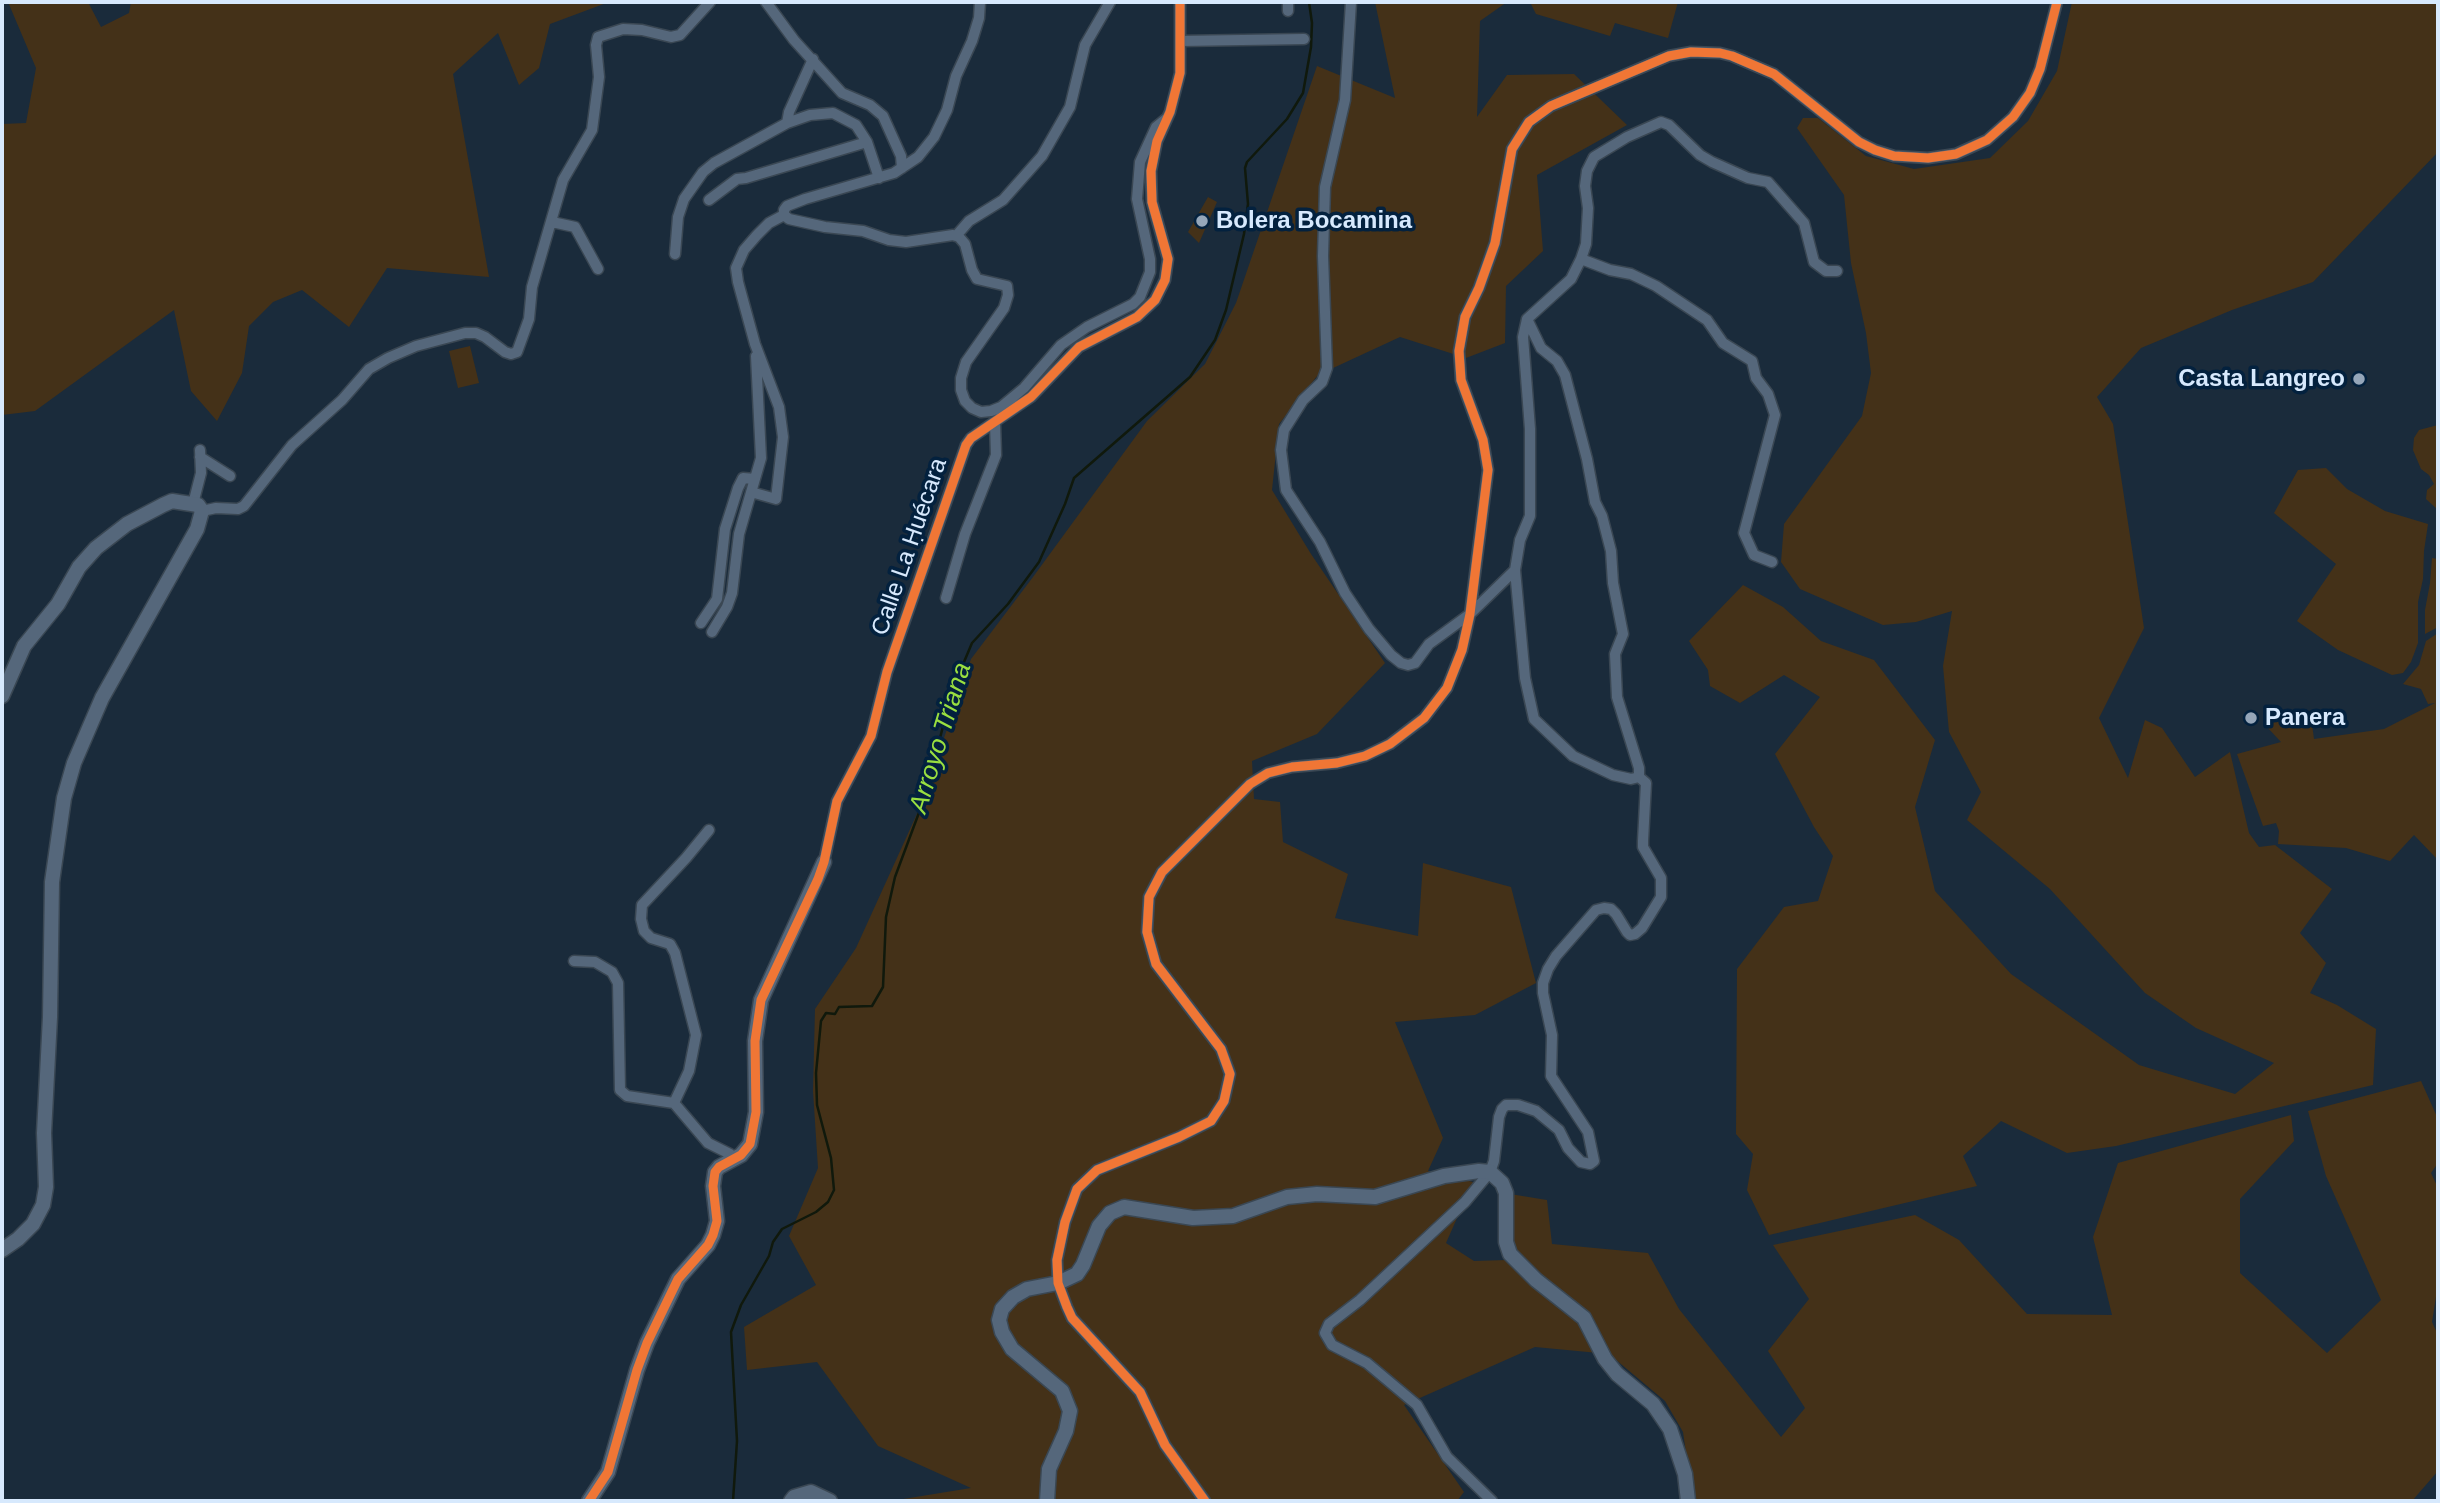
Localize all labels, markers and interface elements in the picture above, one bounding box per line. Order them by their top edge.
place label: Bolera Bocamina [1216,207,1412,235]
marker: Bolera Bocamina [1194,213,1210,229]
place label: Casta Langreo [2178,365,2345,393]
marker: Casta Langreo [2351,371,2367,387]
street label: Calle La Ḥuécara [866,455,954,639]
water label: Arroyo Triana [903,659,979,817]
place label: Panera [2265,704,2345,732]
marker: Panera [2243,710,2259,726]

